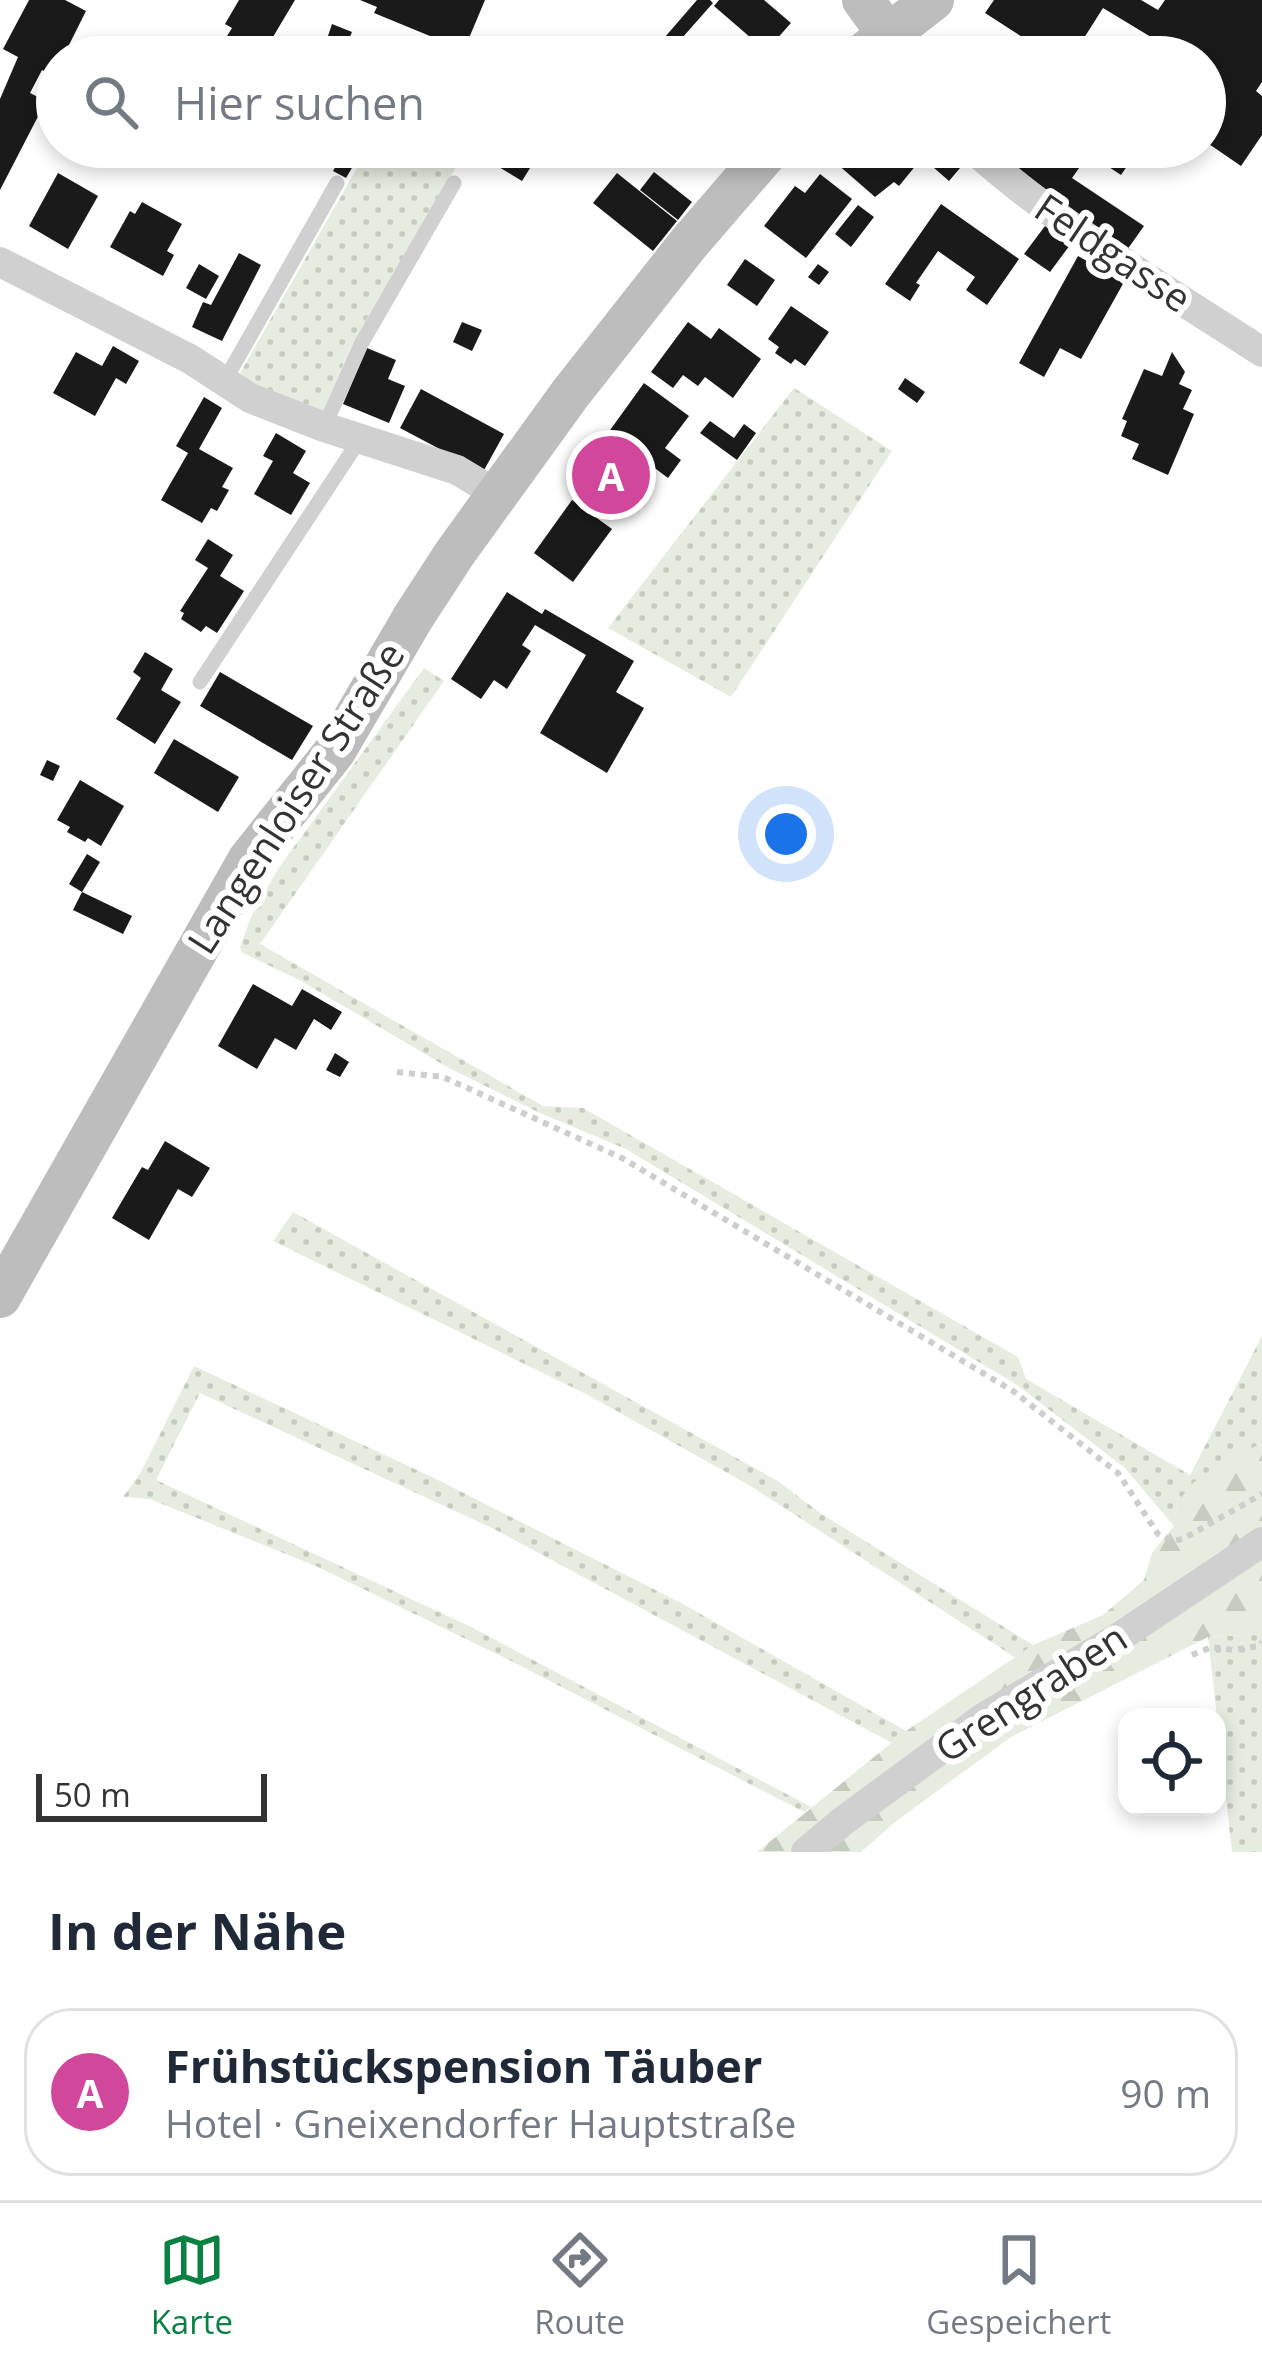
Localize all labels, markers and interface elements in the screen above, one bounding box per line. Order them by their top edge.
search box [36,36,1226,168]
icon: search [78,69,144,135]
text: Hier suchen [174,72,425,133]
street label: Feldgasse [1025,180,1202,323]
pin: A [572,430,650,520]
street label: Langenloiser Straße [174,631,415,963]
your location [756,804,816,864]
street label: Grengraben [924,1610,1136,1773]
map controls [1118,1708,1226,1816]
button: locate [1118,1708,1226,1816]
scale bar [36,1768,267,1821]
text: 50 m [54,1772,131,1817]
text: In der Nähe [48,1895,346,1965]
text: Frühstückspension Täuber [165,2035,762,2096]
text: A [77,2066,103,2119]
text: 90 m [1120,2066,1211,2119]
text: Hotel · Gneixendorfer Hauptstraße [165,2096,796,2149]
tab: Karte [151,2227,233,2344]
tab: Route [534,2227,625,2344]
tab: Gespeichert [926,2227,1111,2344]

